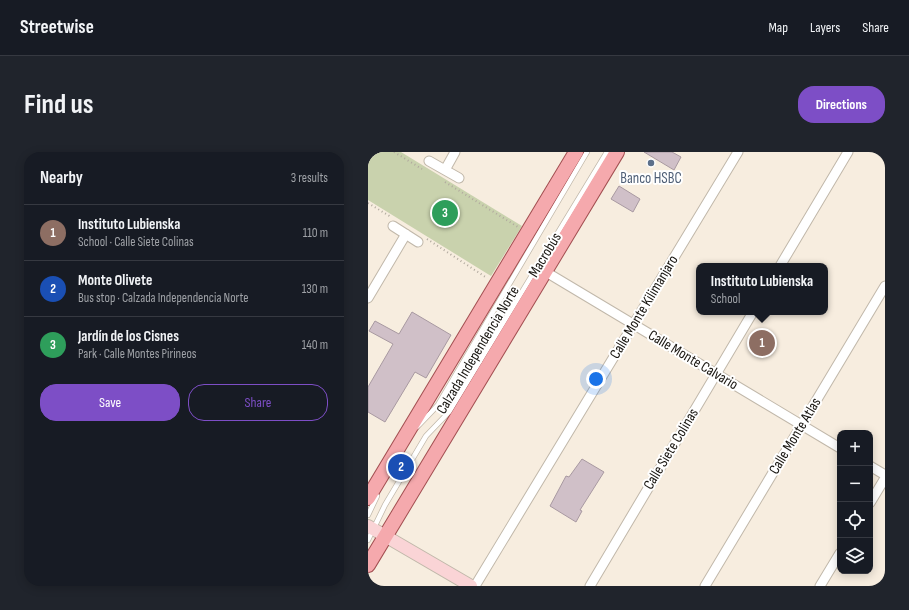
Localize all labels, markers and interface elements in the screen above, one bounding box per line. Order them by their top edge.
text: Streetwise [20,16,94,39]
text: Map [768,19,788,36]
text: Layers [810,19,840,36]
text: Share [862,19,889,36]
button: Directions [798,86,885,123]
text: Find us [24,88,93,121]
marker: Banco HSBC [646,158,656,168]
text: Nearby [40,168,83,188]
place label: Banco HSBC [620,169,682,188]
text: 3 results [291,170,328,186]
pin: 3 [432,198,458,228]
text: Instituto Lubienska [78,215,180,234]
text: 1 [50,225,56,241]
text: 110 m [303,225,328,241]
street label: Macrobús [524,229,566,281]
text: School · Calle Siete Colinas [78,234,194,250]
street label: Calle Monte Kilimanjaro [606,252,682,362]
popup [696,263,828,315]
text: Monte Olivete [78,271,152,290]
text: Instituto Lubienska [711,272,813,291]
text: 2 [50,281,56,297]
text: 130 m [302,281,328,297]
street label: Calzada Independencia Norte [432,283,524,417]
text: Bus stop · Calzada Independencia Norte [78,290,249,306]
text: School [711,291,740,307]
street label: Calle Monte Calvario [645,326,741,394]
text: Jardín de los Cisnes [78,327,179,346]
pin: 1 [749,328,775,358]
text: 3 [50,337,56,353]
text: 140 m [302,337,328,353]
text: Park · Calle Montes Pirineos [78,346,196,362]
your location [586,369,606,389]
button: Save [40,384,180,421]
button: Share [188,384,328,421]
street label: Calle Monte Atlas [765,394,825,478]
street label: Calle Siete Colinas [639,405,703,493]
map controls [837,430,873,574]
button: + [837,430,873,466]
pin: 2 [388,452,414,482]
button: − [837,466,873,502]
button: locate [837,502,873,538]
button: layers [837,538,873,574]

